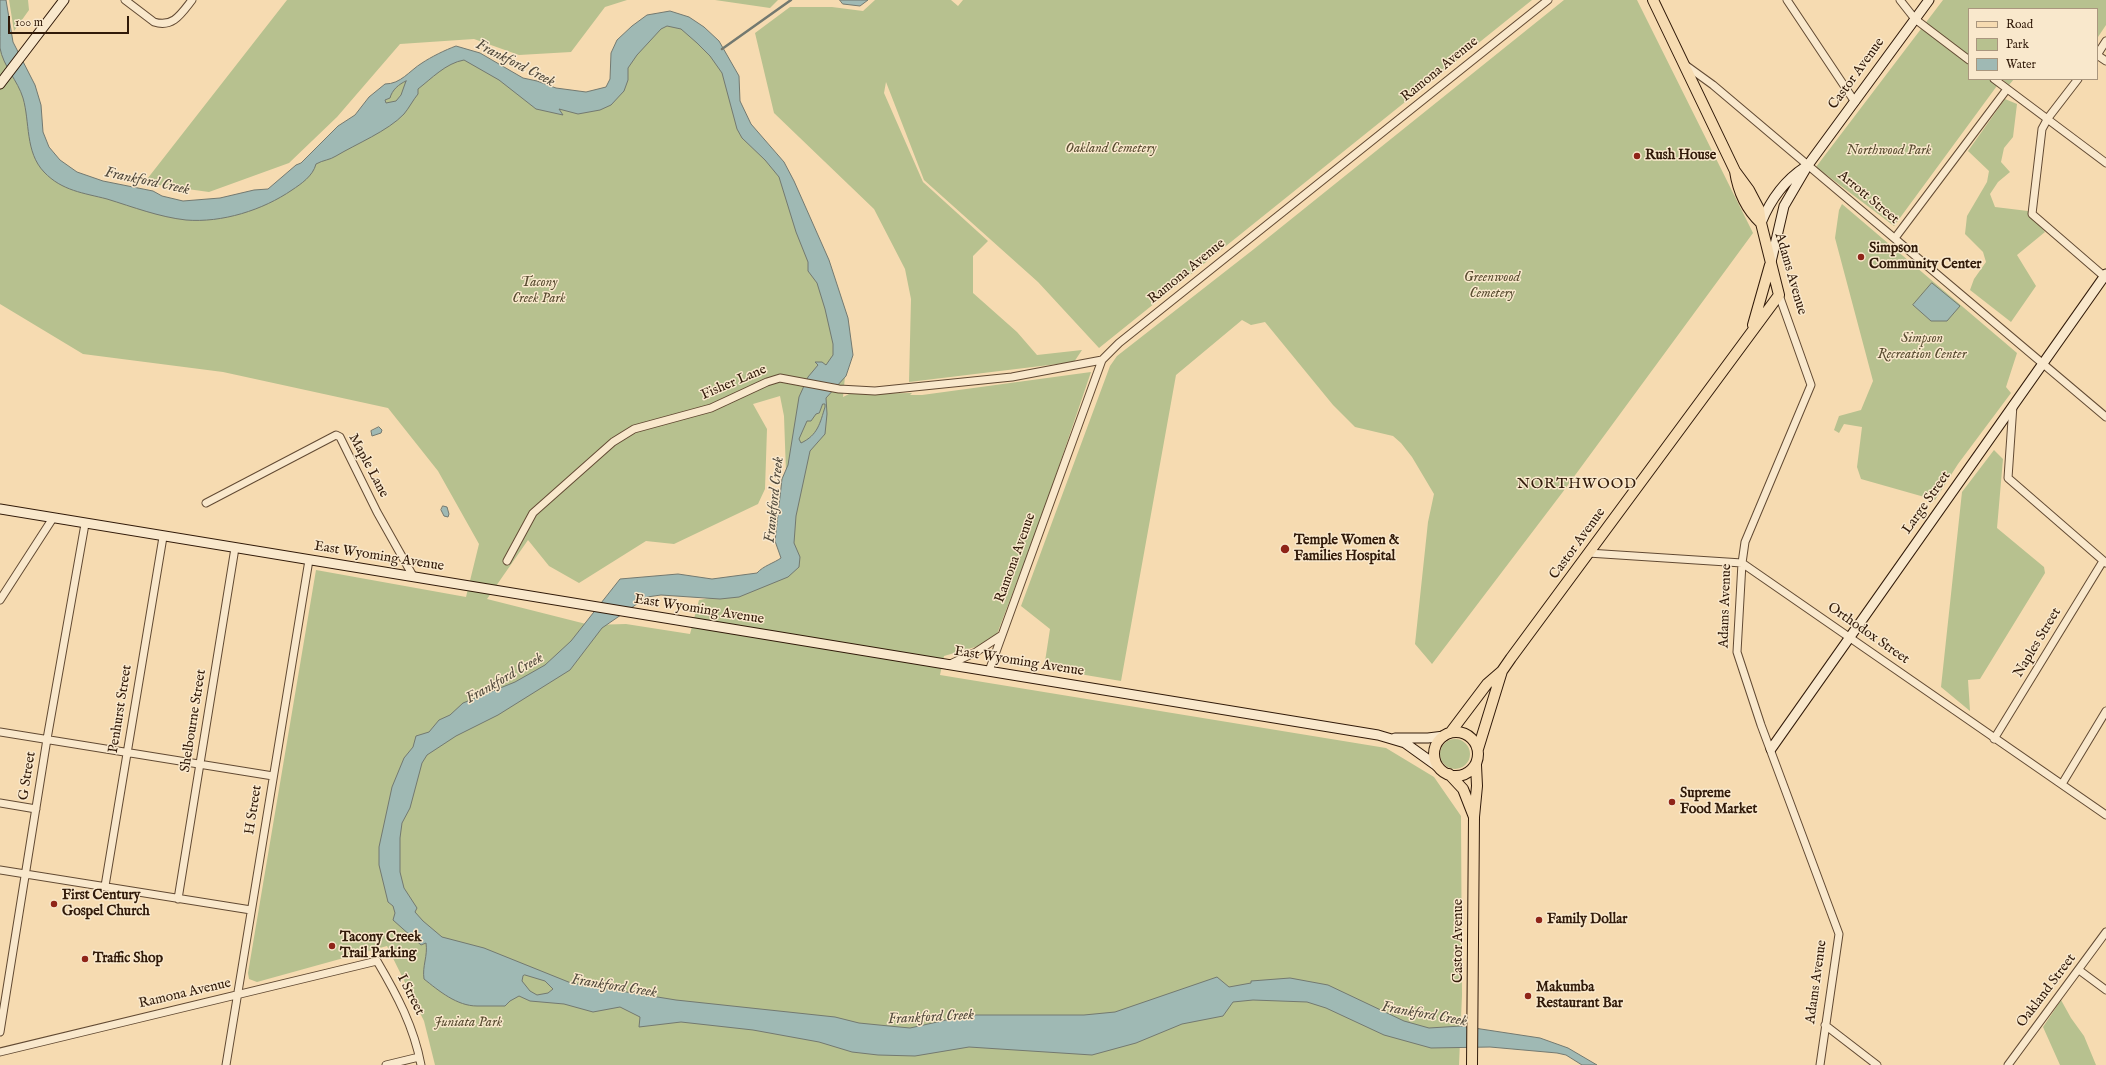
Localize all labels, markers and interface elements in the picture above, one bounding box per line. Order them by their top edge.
scale bar [10,8,131,34]
legend [1968,8,2098,80]
text: 100 m [15,15,43,30]
text: Road [2006,17,2033,32]
street label: Ramona Avenue [1398,34,1482,106]
street label: Castor Avenue [1825,35,1889,113]
water label: Frankford Creek [472,36,558,92]
text: Park [2006,37,2029,52]
text: Water [2006,57,2036,72]
park label: Oakland Cemetery [1066,141,1156,157]
park label: Northwood Park [1847,143,1931,159]
place label: Rush House [1645,148,1716,164]
marker: Rush House [1632,151,1642,161]
water label: Frankford Creek [103,164,191,200]
street label: Arrott Street [1834,168,1902,228]
street label: Adams Avenue [1770,231,1810,317]
street label: Ramona Avenue [1145,236,1229,308]
place label: Simpson Community Center [1869,241,1981,274]
marker: Simpson Community Center [1856,252,1866,262]
park label: Greenwood Cemetery [1464,270,1520,302]
park label: Tacony Creek Park [512,275,566,308]
park label: Simpson Recreation Center [1878,331,1966,364]
street label: Fisher Lane [699,362,769,404]
street label: Maple Lane [344,431,392,501]
water label: Frankford Creek [762,456,788,544]
street label: Large Street [1899,468,1955,538]
district label: NORTHWOOD [1517,476,1637,494]
street label: Castor Avenue [1546,505,1610,583]
street label: Ramona Avenue [992,511,1040,605]
place label: Temple Women & Families Hospital [1294,533,1399,566]
street label: East Wyoming Avenue [313,538,445,576]
marker: Temple Women & Families Hospital [1279,543,1291,555]
street label: Adams Avenue [1716,563,1736,649]
street label: East Wyoming Avenue [633,591,765,629]
street label: Orthodox Street [1824,600,1912,668]
street label: Naples Street [2011,605,2065,681]
street label: East Wyoming Avenue [953,643,1085,681]
water label: Frankford Creek [463,650,547,708]
street label: Penhurst Street [106,664,136,754]
street label: Shelbourne Street [178,668,210,774]
street label: G Street [16,751,40,801]
street label: H Street [242,784,266,836]
place label: Supreme Food Market [1680,786,1757,818]
marker: Supreme Food Market [1667,797,1677,807]
place label: First Century Gospel Church [62,888,150,920]
marker: First Century Gospel Church [49,899,59,909]
street label: Castor Avenue [1451,899,1467,983]
place label: Family Dollar [1547,912,1627,928]
marker: Family Dollar [1534,915,1544,925]
place label: Tacony Creek Trail Parking [340,930,421,962]
street label: Adams Avenue [1803,939,1831,1025]
marker: Tacony Creek Trail Parking [327,941,337,951]
place label: Traffic Shop [93,951,163,967]
street label: Oakland Street [2014,951,2080,1031]
marker: Traffic Shop [80,954,90,964]
water label: Frankford Creek [570,971,658,1003]
street label: I Street [393,972,427,1018]
street label: Ramona Avenue [137,975,233,1013]
place label: Makumba Restaurant Bar [1536,980,1623,1012]
marker: Makumba Restaurant Bar [1523,991,1533,1001]
water label: Frankford Creek [1380,999,1468,1031]
water label: Frankford Creek [887,1007,975,1029]
park label: Juniata Park [434,1015,502,1031]

